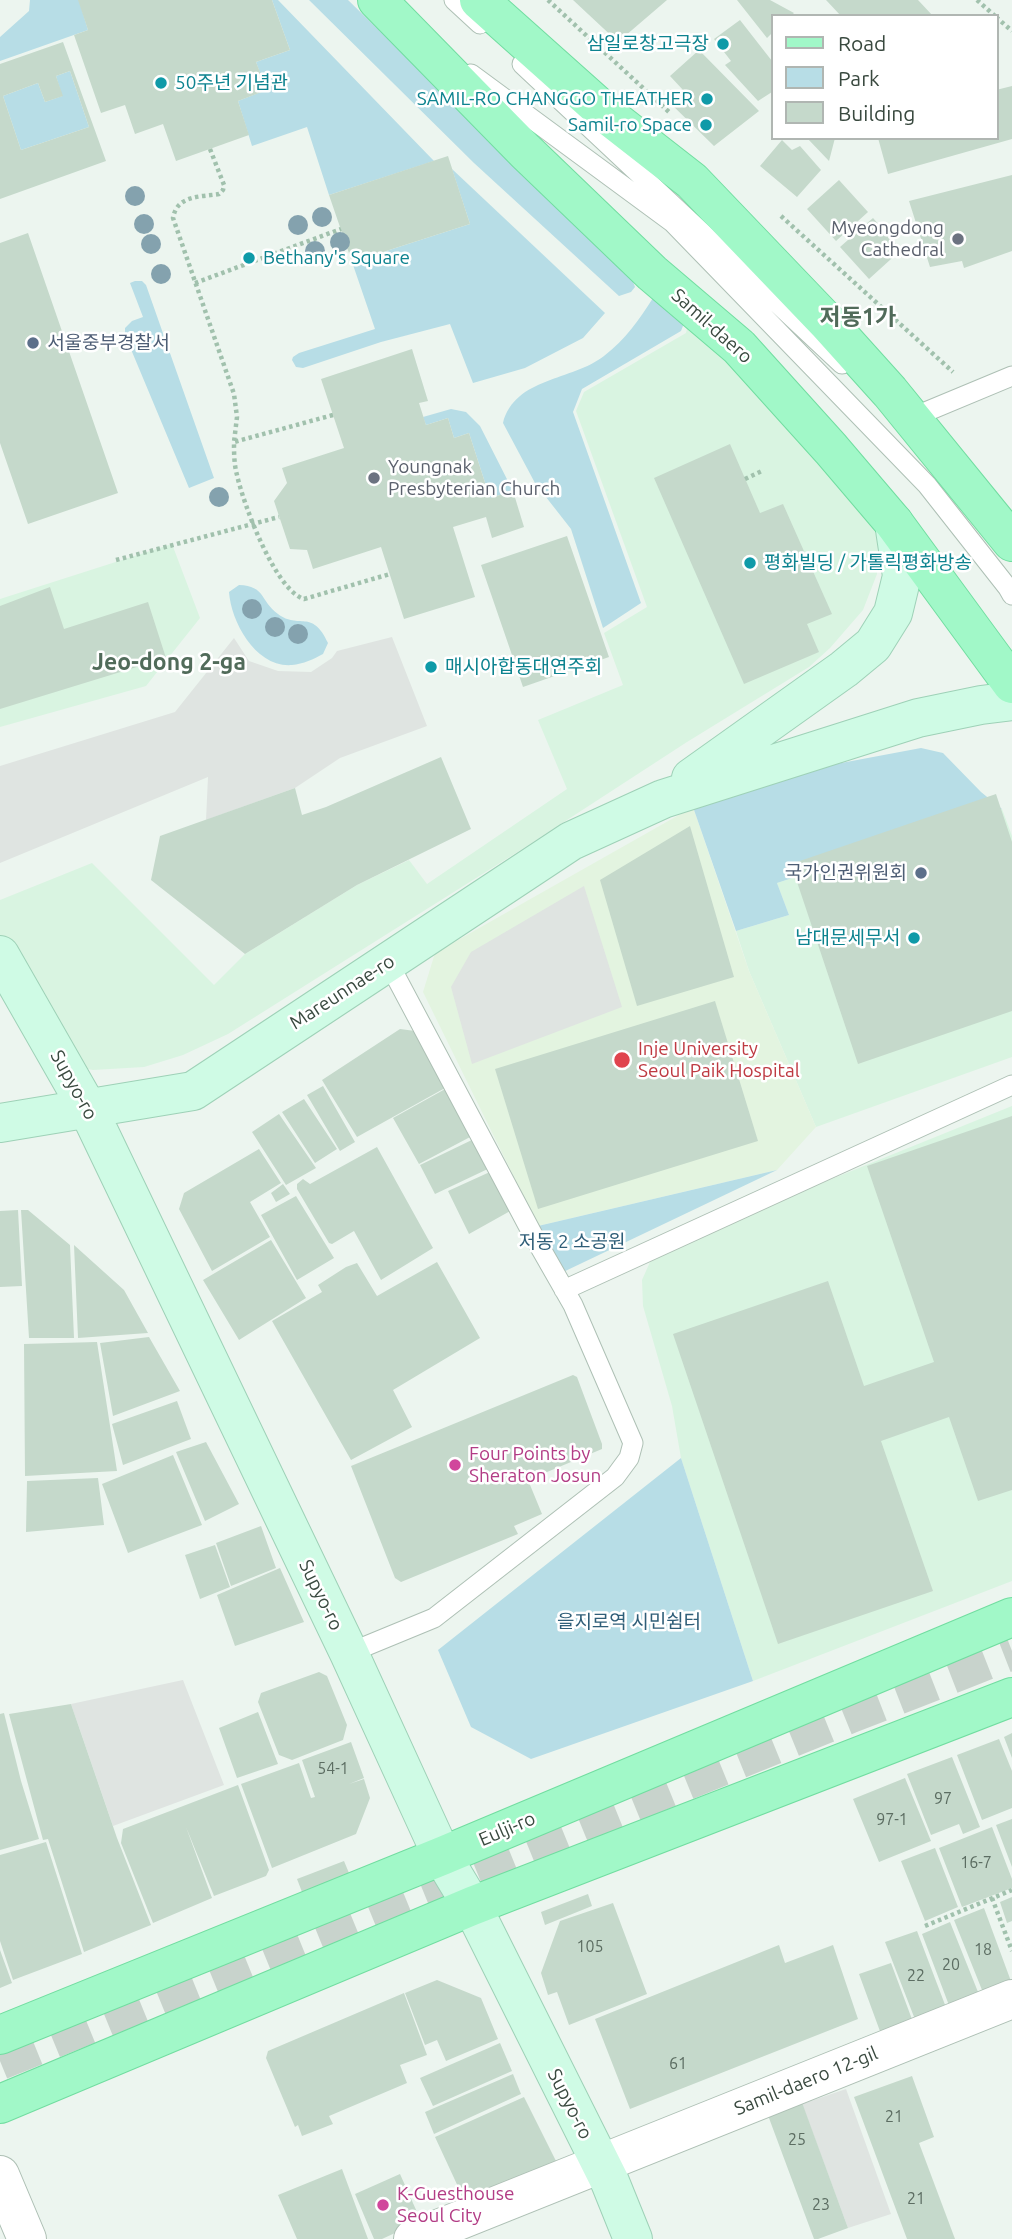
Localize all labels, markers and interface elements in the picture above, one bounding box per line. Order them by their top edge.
legend [771,14,998,140]
text: Road [838,31,886,55]
place label: 삼일로창고극장 [587,33,709,55]
marker: 삼일로창고극장 [715,36,731,52]
text: Park [838,66,880,90]
place label: 50주년 기념관 [175,72,288,94]
marker: 50주년 기념관 [153,75,169,91]
place label: SAMIL-RO CHANGGO THEATHER [417,88,693,110]
marker: SAMIL-RO CHANGGO THEATHER [699,91,715,107]
text: Building [838,101,915,125]
place label: Samil-ro Space [568,114,692,136]
marker: Samil-ro Space [698,117,714,133]
place label: Myeongdong Cathedral [831,217,944,261]
marker: Myeongdong Cathedral [950,231,966,247]
place label: Bethany's Square [263,247,410,269]
marker: Bethany's Square [241,250,257,266]
street label: Samil-daero [667,284,757,368]
district label: 저동1가 [820,303,896,331]
place label: 서울중부경찰서 [47,332,169,354]
marker: 서울중부경찰서 [25,335,41,351]
place label: Youngnak Presbyterian Church [388,456,560,500]
marker: Youngnak Presbyterian Church [366,470,382,486]
place label: 평화빌딩 / 가톨릭평화방송 [764,552,972,574]
marker: 평화빌딩 / 가톨릭평화방송 [742,555,758,571]
district label: Jeo-dong 2-ga [92,648,246,676]
place label: 매시아합동대연주회 [445,656,602,678]
marker: 매시아합동대연주회 [423,659,439,675]
place label: 국가인권위원회 [785,862,907,884]
marker: 국가인권위원회 [913,865,929,881]
place label: 남대문세무서 [795,927,900,949]
marker: 남대문세무서 [906,930,922,946]
street label: Mareunnae-ro [285,950,399,1034]
place label: Inje University Seoul Paik Hospital [638,1038,800,1082]
street label: Supyo-ro [46,1046,102,1124]
marker: Inje University Seoul Paik Hospital [612,1050,632,1070]
park label: 저동 2 소공원 [519,1231,625,1253]
place label: Four Points by Sheraton Josun [469,1443,601,1487]
marker: Four Points by Sheraton Josun [447,1457,463,1473]
street label: Supyo-ro [294,1556,348,1634]
park label: 을지로역 시민쉼터 [557,1611,701,1633]
house number: 54-1 [317,1759,349,1779]
house number: 97 [934,1789,952,1809]
street label: Eulji-ro [475,1807,539,1851]
house number: 97-1 [876,1810,908,1830]
house number: 16-7 [960,1853,992,1873]
house number: 105 [576,1937,604,1957]
house number: 18 [974,1940,992,1960]
house number: 20 [942,1955,960,1975]
house number: 22 [907,1966,925,1986]
street label: Samil-daero 12-gil [731,2042,881,2120]
house number: 61 [669,2054,687,2074]
street label: Supyo-ro [543,2065,597,2143]
house number: 21 [885,2107,903,2127]
house number: 25 [788,2130,806,2150]
place label: K-Guesthouse Seoul City [397,2183,515,2227]
house number: 21 [907,2189,925,2209]
house number: 23 [812,2195,830,2215]
marker: K-Guesthouse Seoul City [375,2197,391,2213]

